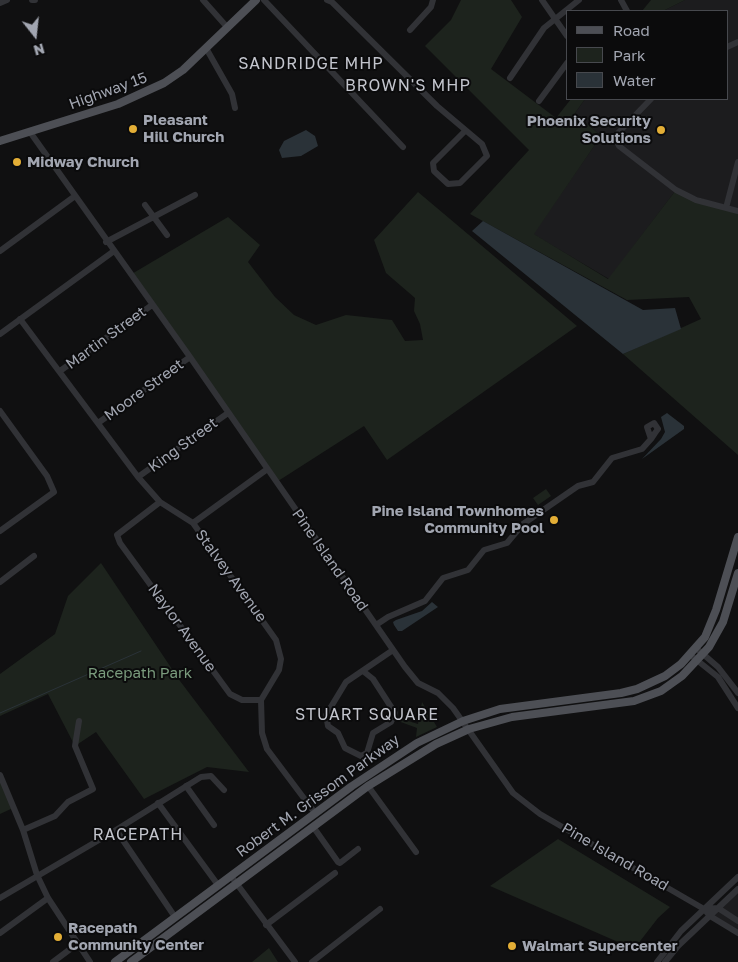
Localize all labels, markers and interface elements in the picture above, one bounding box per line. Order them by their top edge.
north arrow [10,10,60,60]
legend [566,10,728,100]
text: Road [613,21,650,39]
text: N [32,40,47,60]
text: Park [613,46,645,64]
district label: SANDRIDGE MHP [237,54,385,74]
street label: Highway 15 [66,69,150,113]
text: Water [613,71,656,89]
district label: BROWN'S MHP [344,76,472,96]
place label: Pleasant Hill Church [143,111,224,146]
place label: Phoenix Security Solutions [527,112,651,147]
marker: Pleasant Hill Church [127,123,139,135]
marker: Phoenix Security Solutions [655,124,667,136]
place label: Midway Church [27,153,139,171]
marker: Midway Church [11,156,23,168]
street label: Martin Street [62,303,150,373]
street label: Moore Street [101,355,187,425]
street label: King Street [145,414,221,476]
place label: Pine Island Townhomes Community Pool [371,502,544,537]
street label: Pine Island Road [288,506,372,614]
marker: Pine Island Townhomes Community Pool [548,514,560,526]
street label: Stalvey Avenue [191,526,271,626]
street label: Naylor Avenue [144,581,220,675]
park label: Racepath Park [88,664,192,682]
district label: STUART SQUARE [293,705,441,725]
street label: Robert M. Grissom Parkway [233,731,403,861]
street label: Pine Island Road [558,819,672,895]
district label: RACEPATH [92,825,184,845]
place label: Racepath Community Center [68,919,204,954]
marker: Racepath Community Center [52,931,64,943]
place label: Walmart Supercenter [522,937,678,955]
marker: Walmart Supercenter [506,940,518,952]

